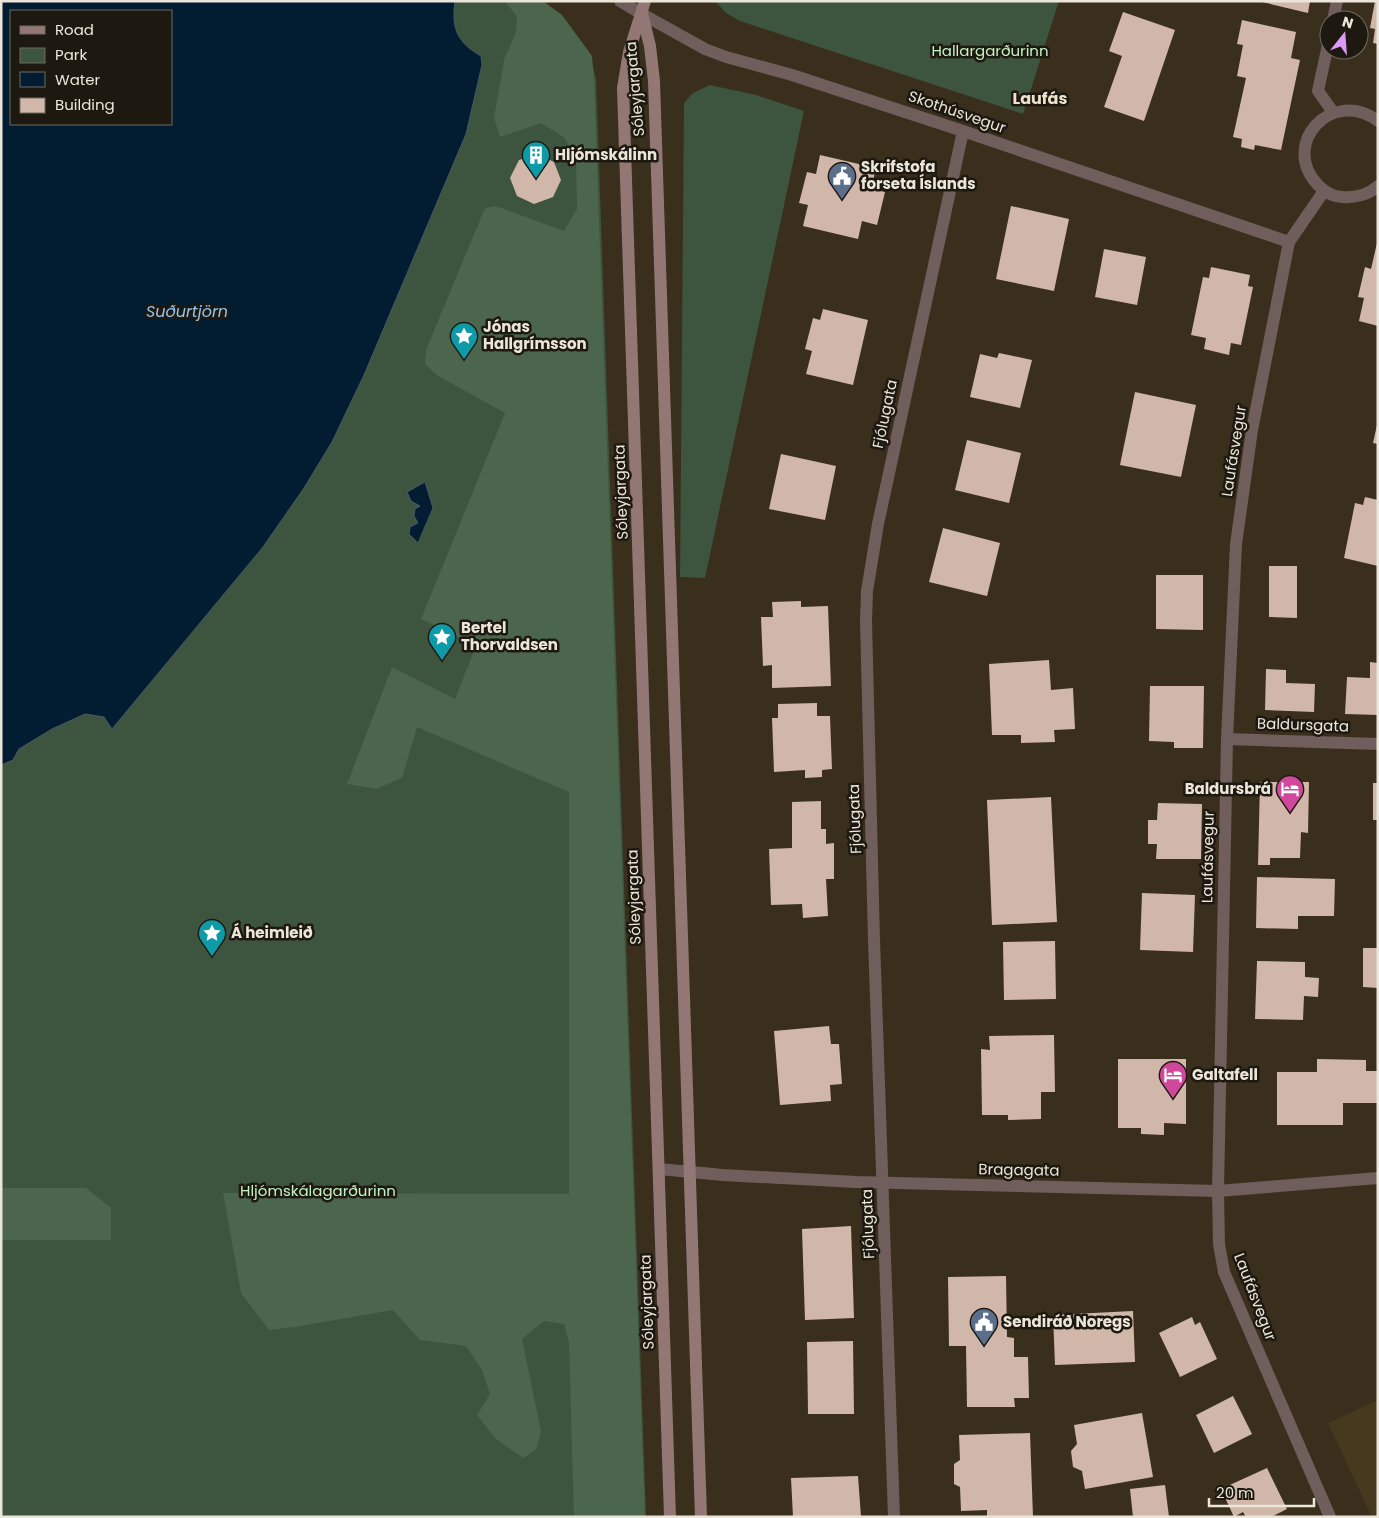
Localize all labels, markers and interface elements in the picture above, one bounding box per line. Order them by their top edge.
legend [10,10,172,125]
north arrow [1319,10,1369,60]
text: N [1340,11,1356,34]
text: Road [55,19,94,40]
park label: Hallargarðurinn [931,40,1049,61]
street label: Sóleyjargata [620,41,649,137]
text: Park [55,44,87,65]
text: Water [55,69,101,90]
street label: Skothúsvegur [906,85,1009,138]
district label: Laufás [1013,87,1067,110]
text: Building [55,94,115,115]
building icon: Hljómskálinn [521,140,551,179]
place label: Hljómskálinn [555,144,657,165]
place label: Skrifstofa forseta Íslands [861,156,976,194]
public building icon: Skrifstofa forseta Íslands [827,161,857,200]
water label: Suðurtjörn [146,300,228,323]
place label: Jónas Hallgrímsson [483,316,587,354]
place icon: Jónas Hallgrímsson [449,321,479,360]
street label: Fjólugata [867,377,902,450]
street label: Laufásvegur [1216,403,1251,498]
street label: Sóleyjargata [608,444,633,540]
place label: Bertel Thorvaldsen [461,617,558,655]
place icon: Bertel Thorvaldsen [427,622,457,661]
street label: Baldursgata [1257,712,1349,737]
hotel icon: Baldursbrá [1275,774,1305,813]
place label: Baldursbrá [1185,778,1271,799]
street label: Fjólugata [843,784,866,854]
street label: Laufásvegur [1196,810,1219,903]
street label: Sóleyjargata [621,849,646,945]
place icon: Á heimleið [197,918,227,957]
place label: Á heimleið [231,922,313,943]
hotel icon: Galtafell [1158,1060,1188,1099]
place label: Galtafell [1192,1064,1258,1085]
street label: Bragagata [978,1158,1060,1181]
park label: Hljómskálagarðurinn [240,1180,396,1201]
street label: Fjólugata [856,1189,879,1259]
street label: Laufásvegur [1229,1250,1282,1344]
street label: Sóleyjargata [634,1254,659,1350]
public building icon: Sendiráð Noregs [969,1307,999,1346]
place label: Sendiráð Noregs [1003,1311,1131,1332]
scale bar [1209,1476,1314,1508]
text: 20 m [1216,1482,1254,1503]

